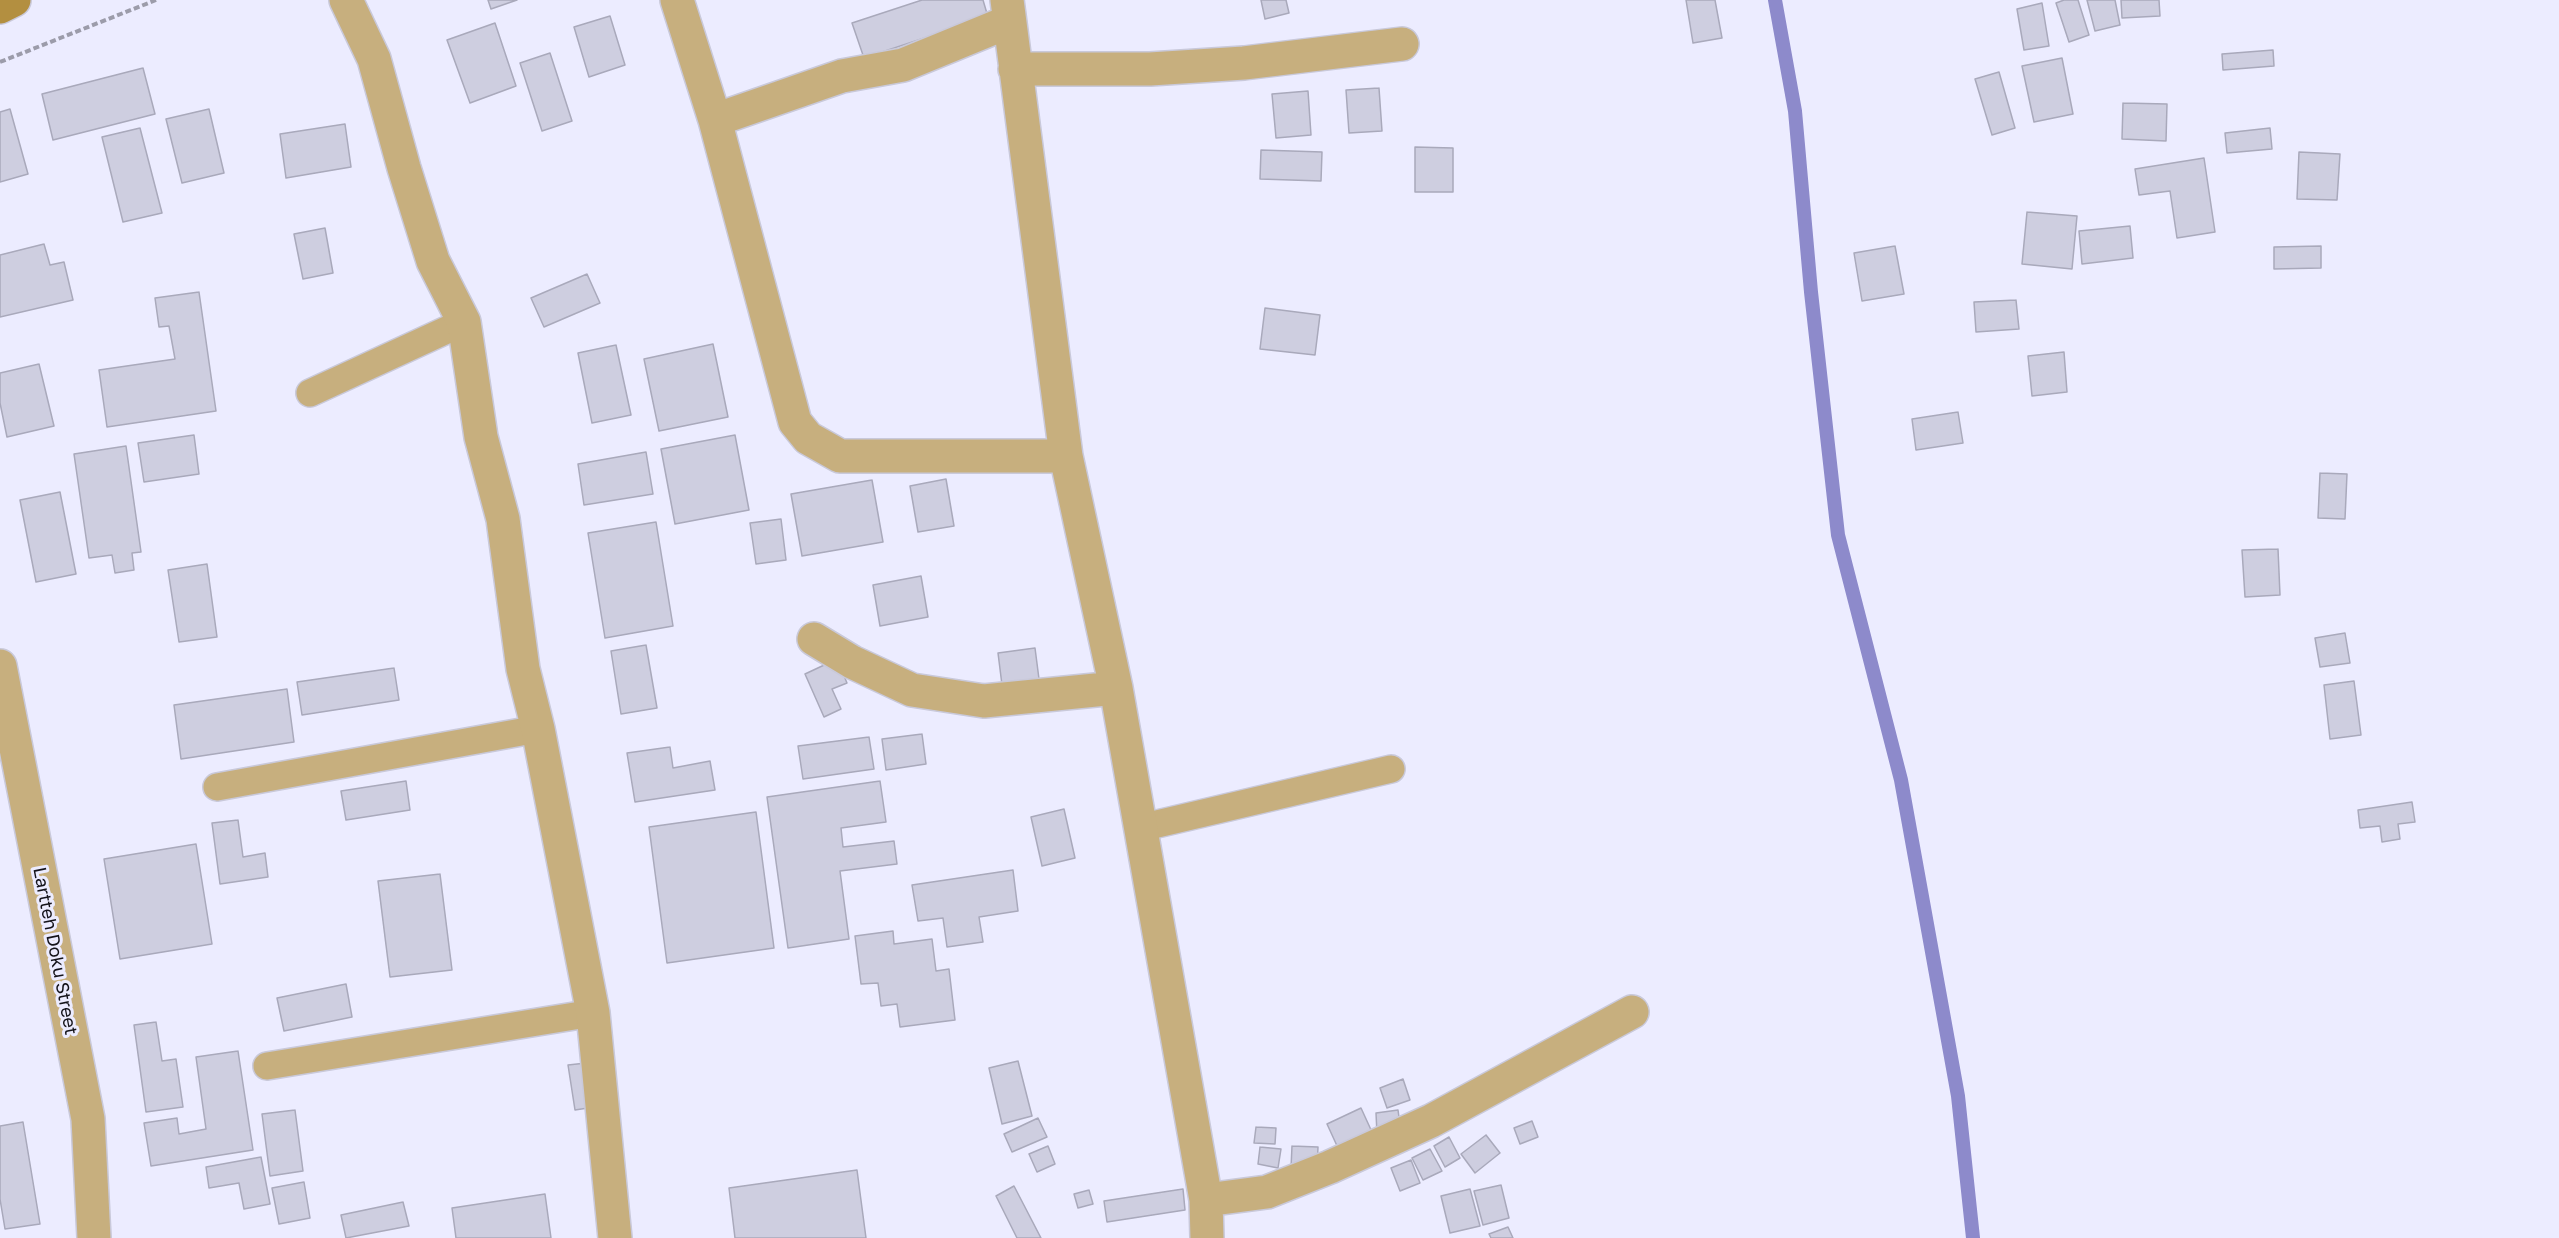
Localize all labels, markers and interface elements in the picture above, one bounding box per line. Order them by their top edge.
street label: Lartteh Doku Street [28,865,82,1037]

